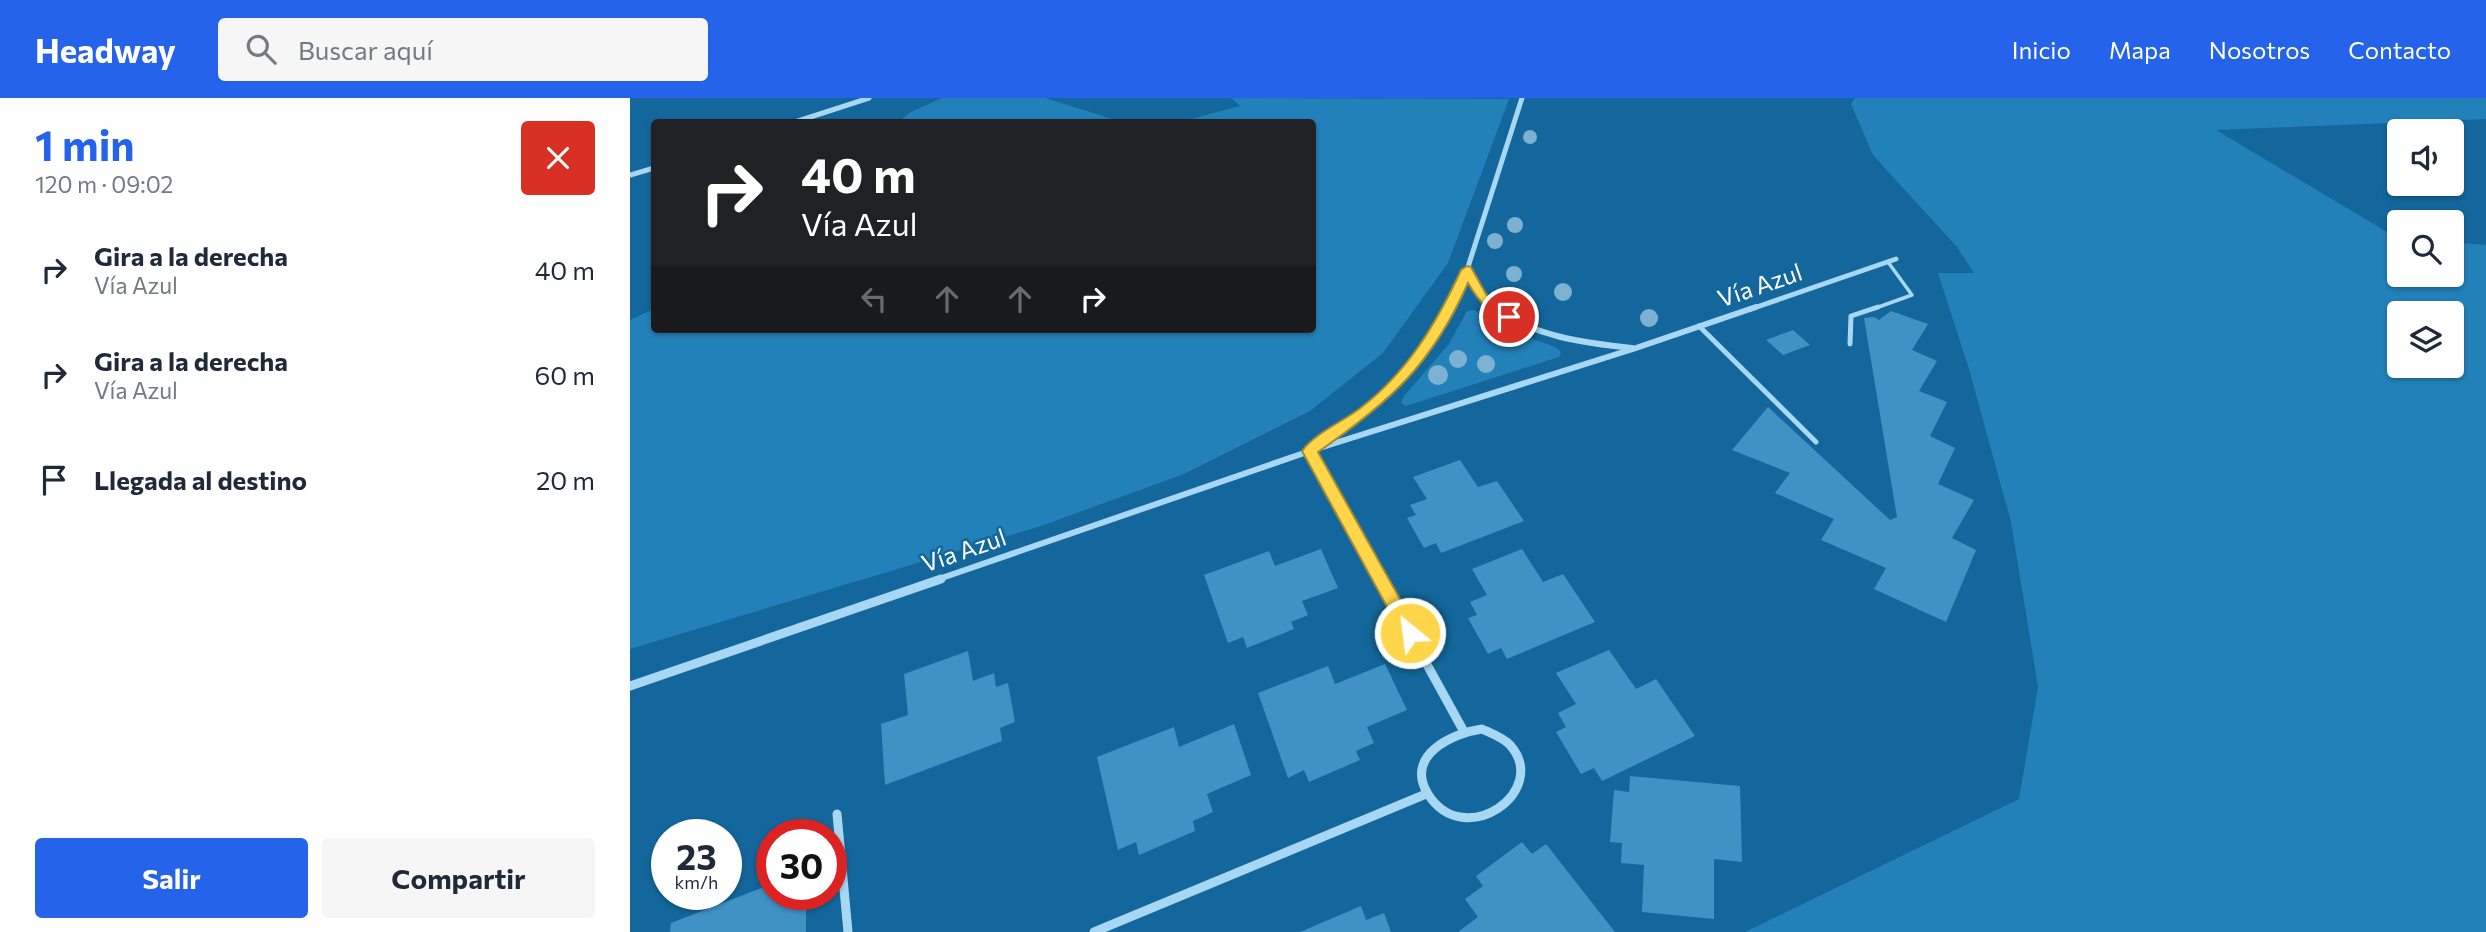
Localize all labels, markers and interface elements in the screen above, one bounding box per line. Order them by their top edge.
search box [218,18,708,81]
text: Headway [35,29,176,70]
icon: search [242,30,280,68]
text: Buscar aquí [298,34,433,65]
text: Inicio [2012,35,2071,64]
text: Mapa [2109,35,2171,64]
text: Nosotros [2209,35,2310,64]
text: Contacto [2348,35,2451,64]
text: 1 min [35,118,135,170]
map controls [2387,119,2464,378]
button: sound [2387,119,2464,196]
button: close [521,121,595,195]
text: 40 m [801,143,916,203]
icon: right [686,147,777,238]
text: 120 m · 09:02 [35,170,173,198]
text: Vía Azul [801,203,918,243]
button: search [2387,210,2464,287]
text: Gira a la derecha [94,240,288,271]
icon: right [35,251,73,289]
text: 40 m [535,254,595,285]
street label: Vía Azul [1713,257,1806,313]
text: Vía Azul [94,271,178,299]
icon: left [855,280,893,318]
icon: ahead [928,280,966,318]
icon: ahead [1001,280,1039,318]
icon: right [1074,280,1112,318]
pin [1479,287,1539,347]
icon: arrive [1490,298,1528,336]
button: layers [2387,301,2464,378]
text: Gira a la derecha [94,345,288,376]
icon: right [35,356,73,394]
text: 60 m [535,359,595,390]
text: Vía Azul [94,376,178,404]
icon: arrive [35,461,73,499]
text: Llegada al destino [94,464,307,495]
text: 20 m [536,464,595,495]
street label: Vía Azul [917,522,1010,578]
position arrow [1373,596,1447,670]
speed limit sign: 30 [756,819,847,910]
text: 23 [676,834,717,877]
button: Salir [35,838,308,918]
button: Compartir [322,838,595,918]
text: km/h [675,871,718,893]

